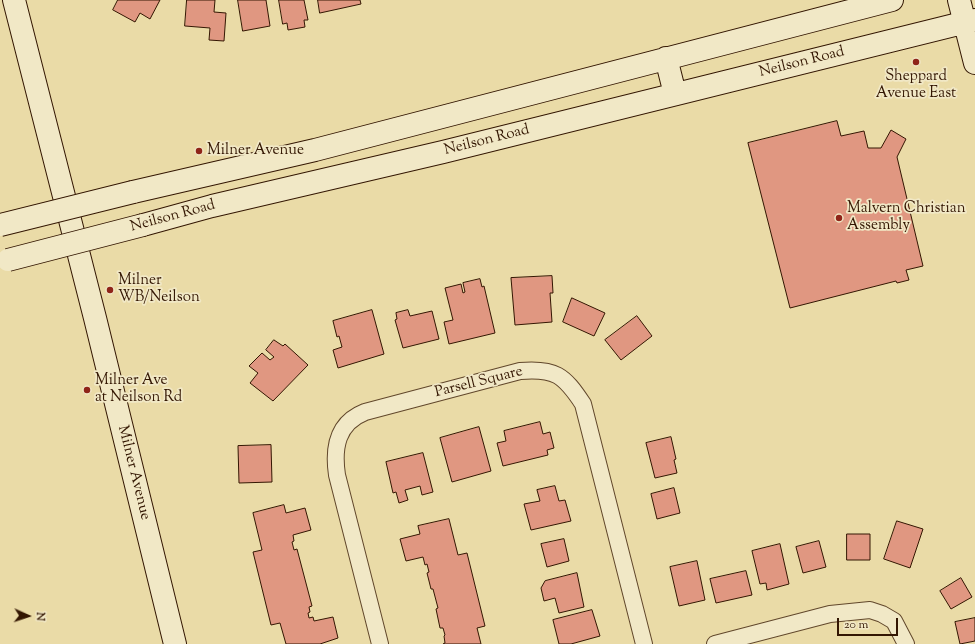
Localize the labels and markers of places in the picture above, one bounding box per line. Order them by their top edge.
marker: Sheppard Avenue East [911,57,921,67]
place label: Sheppard Avenue East [876,68,956,103]
place label: Milner Avenue [207,142,304,160]
marker: Milner Avenue [194,146,204,156]
place label: Malvern Christian Assembly [847,200,966,235]
marker: Malvern Christian Assembly [834,213,844,223]
place label: Milner WB/Neilson [118,272,200,307]
marker: Milner WB/Neilson [105,285,115,295]
place label: Milner Ave at Neilson Rd [95,372,182,407]
marker: Milner Ave at Neilson Rd [82,385,92,395]

